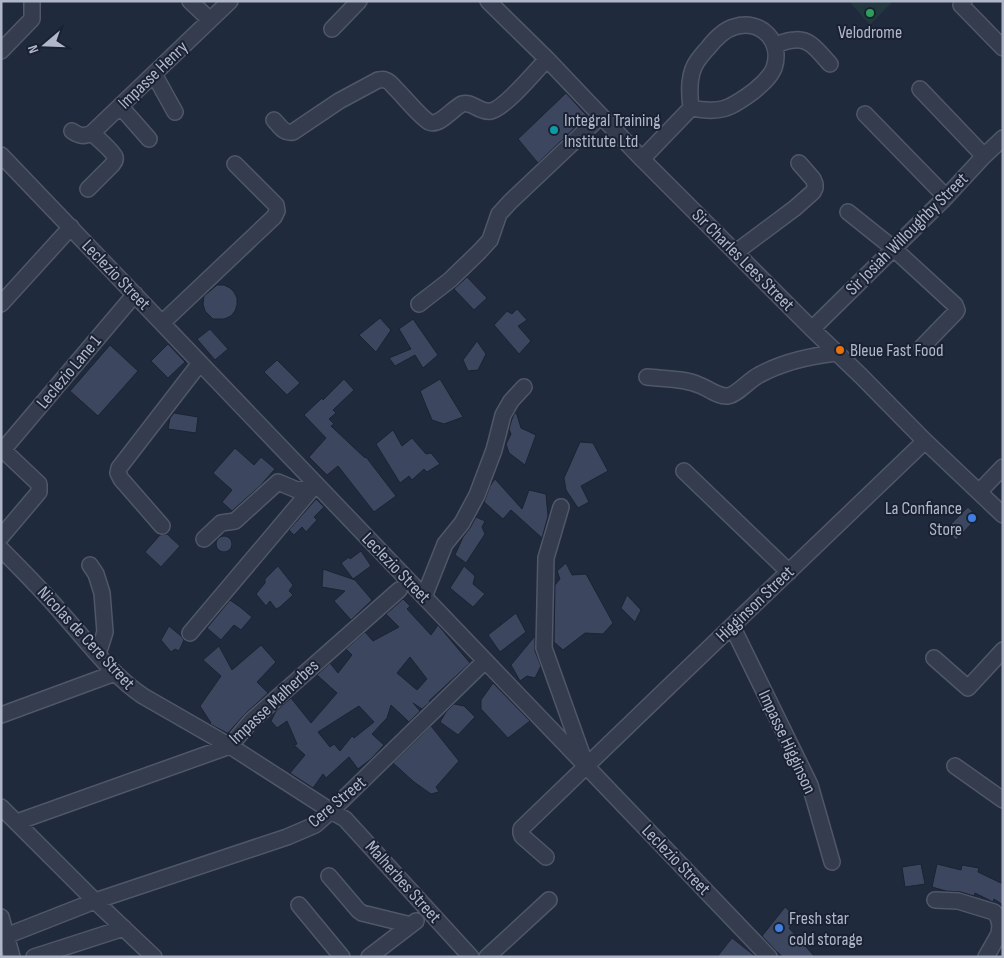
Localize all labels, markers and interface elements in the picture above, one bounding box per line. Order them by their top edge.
marker: Velodrome [864,7,876,19]
north arrow [20,20,70,70]
place label: Velodrome [838,22,902,43]
street label: Impasse Henry [114,37,192,113]
text: N [24,43,42,55]
place label: Integral Training Institute Ltd [564,110,660,152]
marker: Integral Training Institute Ltd [548,124,560,136]
street label: Sir Josiah Willoughby Street [841,168,973,300]
street label: Sir Charles Lees Street [688,205,799,316]
street label: Leclezio Street [77,235,155,315]
street label: Leclezio Lane 1 [32,331,106,413]
place label: Bleue Fast Food [850,340,943,361]
marker: Bleue Fast Food [834,344,846,356]
place label: La Confiance Store [885,498,962,540]
marker: La Confiance Store [966,512,978,524]
street label: Leclezio Street [357,528,435,608]
street label: Higginson Street [712,561,799,646]
street label: Nicolas de Cere Street [33,582,139,694]
street label: Impasse Malherbes [225,655,323,749]
street label: Impasse Higginson [754,687,820,797]
street label: Cere Street [304,772,370,832]
street label: Leclezio Street [637,820,715,900]
street label: Malherbes Street [361,837,446,928]
place label: Fresh star cold storage [789,908,863,950]
marker: Fresh star cold storage [773,922,785,934]

